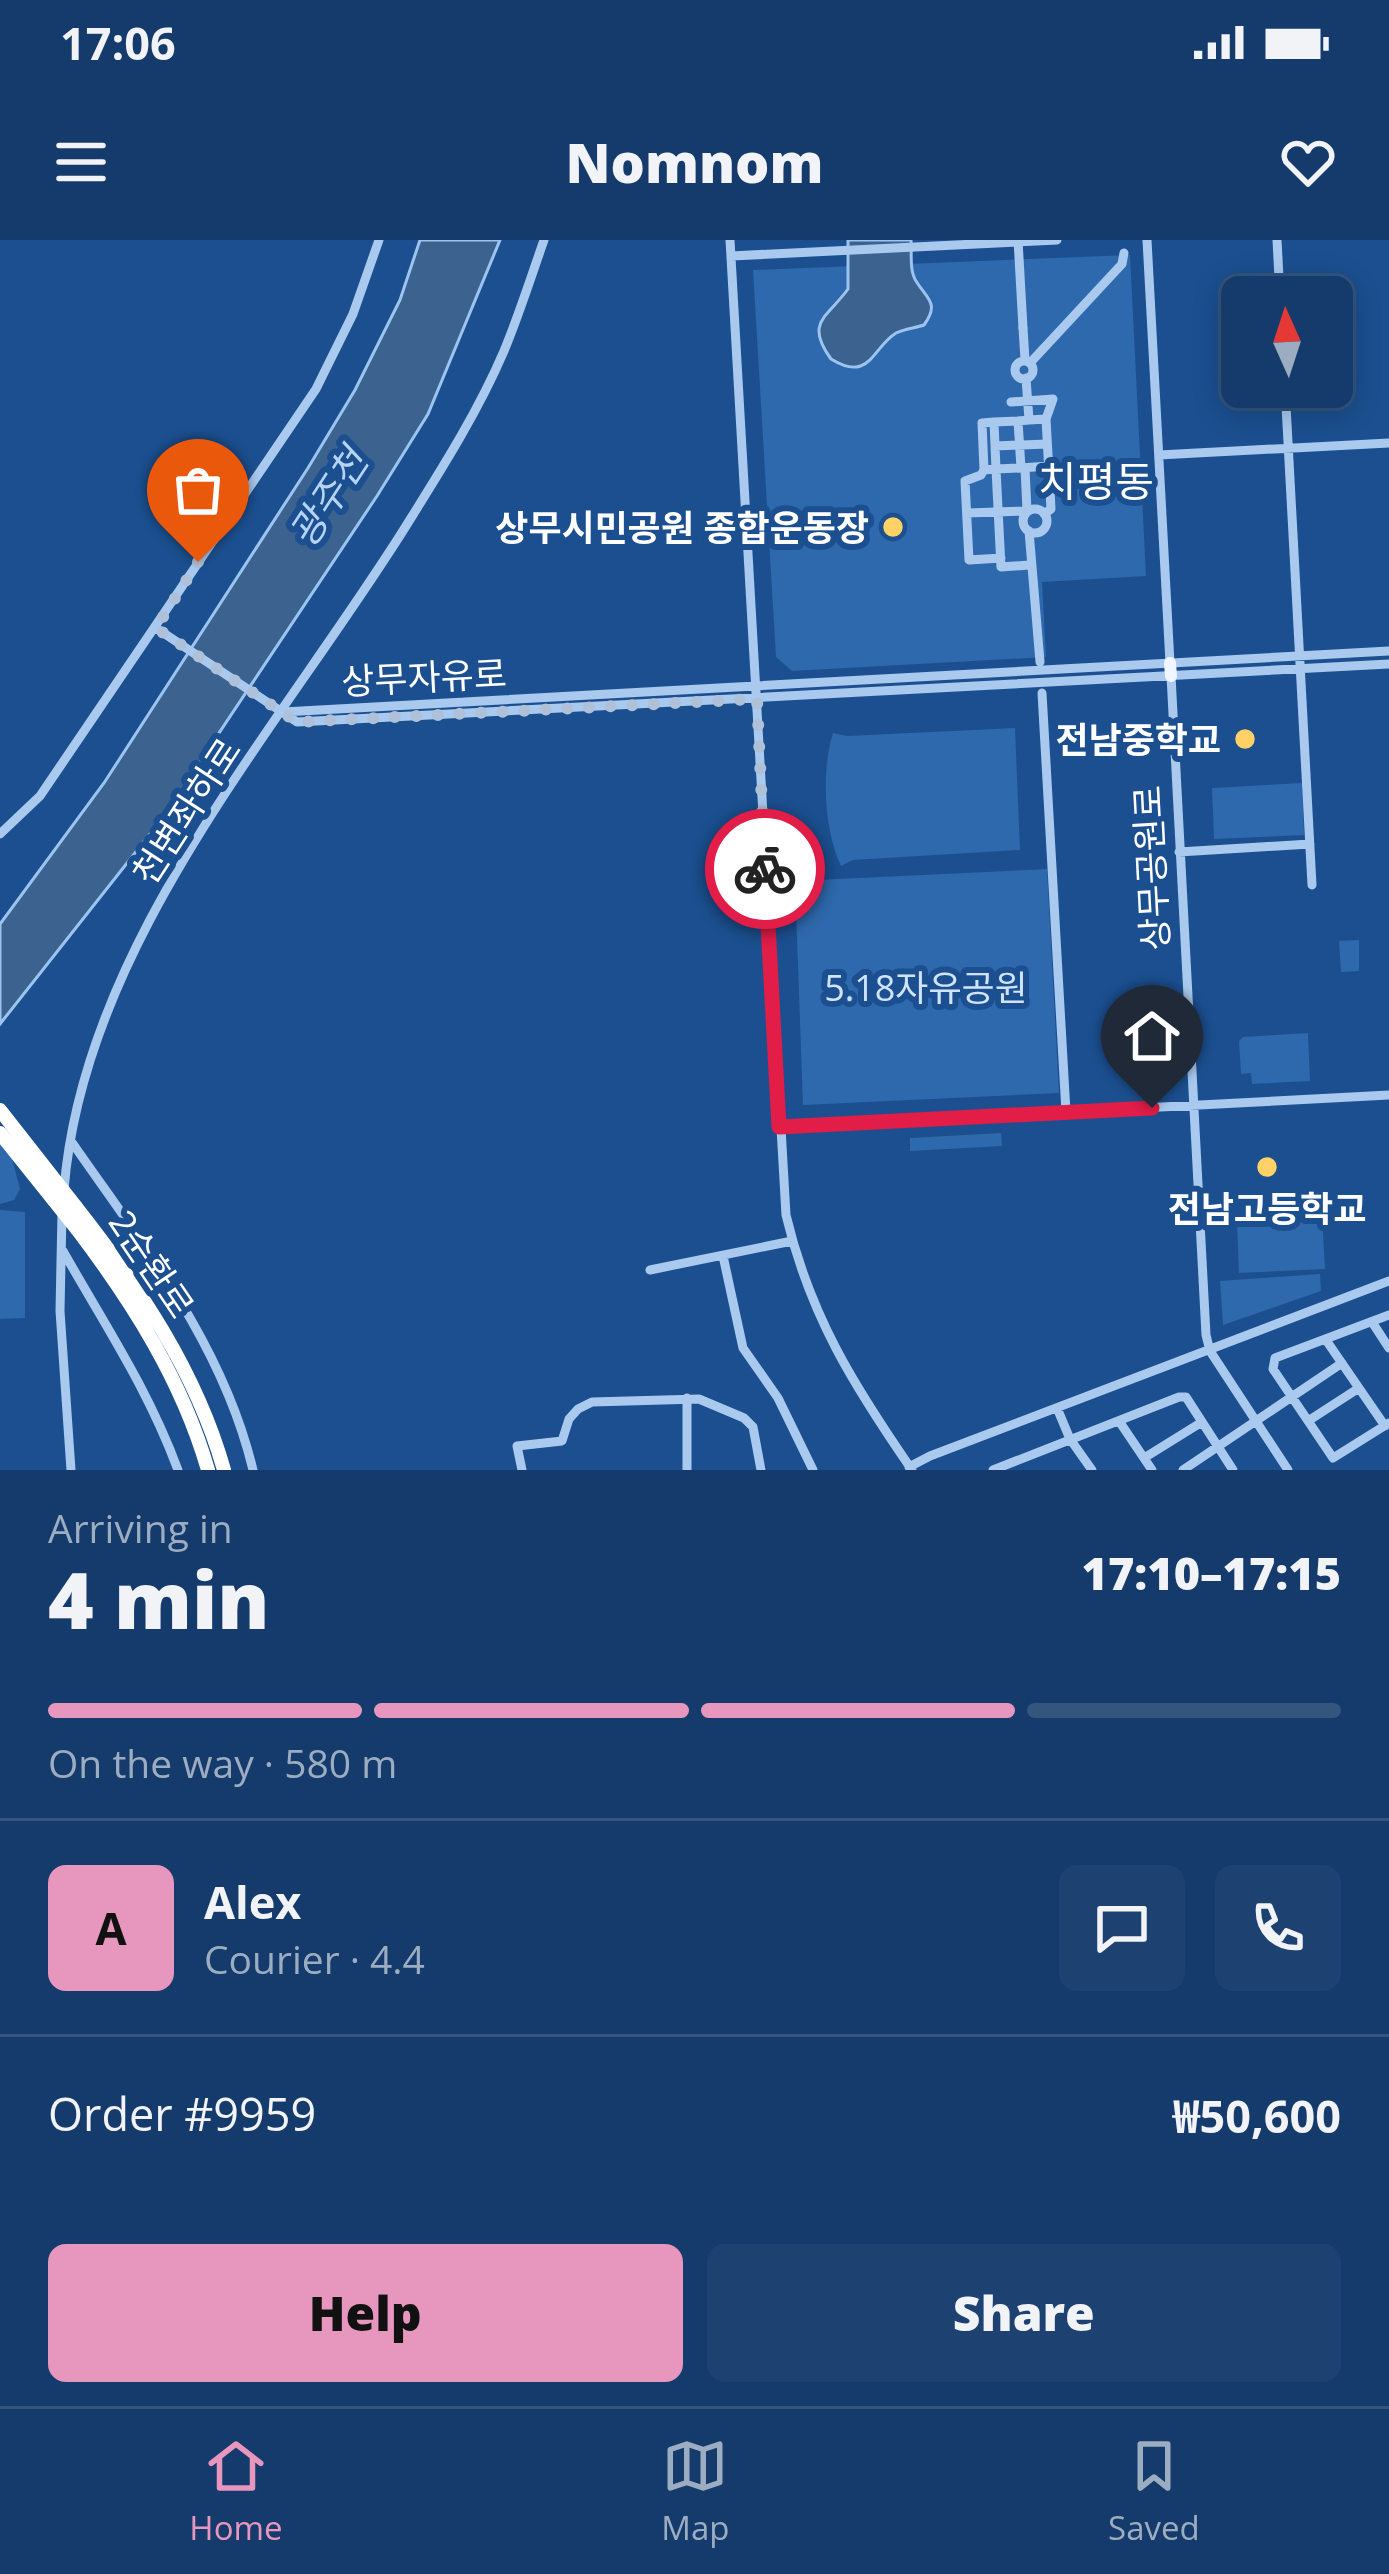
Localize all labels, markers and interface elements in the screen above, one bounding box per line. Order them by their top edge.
text: 17:06 [60,12,176,73]
text: Nomnom [565,125,824,199]
icon: menu [48,129,114,195]
icon: heart [1275,129,1341,195]
north arrow [1221,276,1353,408]
map controls [1221,276,1353,408]
water label: 광주천 [275,434,381,557]
pin [147,439,249,562]
district label: 치평동 [1038,452,1154,509]
icon: bag [165,457,231,523]
place label: 상무시민공원 종합운동장 [495,503,869,552]
marker: 상무시민공원 종합운동장 [880,514,906,540]
street label: 상무자유로 [340,648,508,706]
place label: 전남중학교 [1055,715,1221,764]
marker: 전남중학교 [1232,726,1258,752]
street label: 천변좌하로 [120,728,252,894]
street label: 상무공원로 [1122,784,1180,952]
courier [705,809,825,929]
icon: bike [732,836,798,902]
park label: 5.18자유공원 [824,963,1028,1012]
pin [1101,985,1203,1108]
icon: home [1119,1003,1185,1069]
marker: 전남고등학교 [1254,1154,1280,1180]
place label: 전남고등학교 [1168,1184,1366,1233]
street label: 2순환로 [98,1201,206,1327]
text: Arriving in [48,1501,233,1554]
text: 17:10–17:15 [1082,1542,1341,1603]
text: 4 min [48,1546,270,1652]
text: On the way · 580 m [48,1736,397,1789]
button: chat [1059,1865,1185,1991]
button: phone [1215,1865,1341,1991]
text: Alex [204,1871,301,1932]
text: A [95,1897,127,1958]
text: Courier · 4.4 [204,1932,425,1985]
text: Order #9959 [48,2083,316,2144]
text: ₩50,600 [1173,2085,1341,2146]
button: Help [48,2244,683,2382]
button: Share [707,2244,1341,2382]
tab: Home [189,2433,283,2550]
tab: Map [661,2433,729,2550]
tab: Saved [1108,2433,1200,2550]

